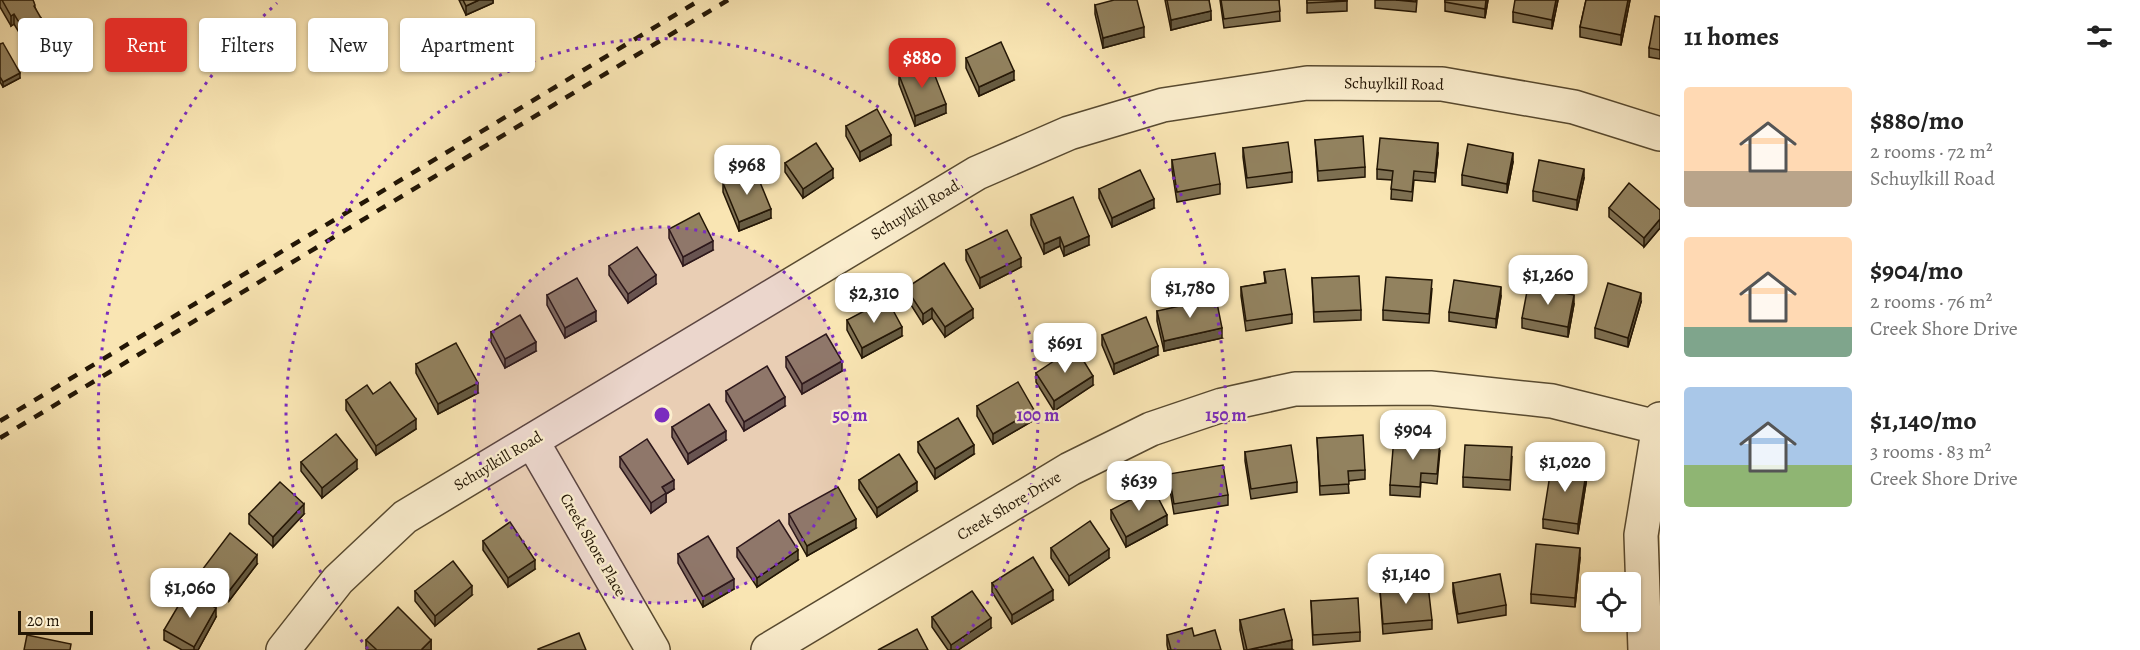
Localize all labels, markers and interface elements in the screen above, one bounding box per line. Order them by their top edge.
chip: Buy [18,18,93,72]
chip: Rent [105,18,187,72]
chip: Filters [199,18,296,72]
chip: New [308,18,388,72]
chip: Apartment [400,18,535,72]
text: 11 homes [1684,19,1779,54]
icon: filters [2083,20,2116,53]
pin: $880 [886,38,958,89]
text: $880 [903,44,941,71]
street label: Schuylkill Road [1344,72,1445,96]
text: $880/mo [1870,103,1964,138]
icon: home [1732,111,1804,183]
text: 2 rooms · 72 m² [1870,138,1992,165]
pin: $968 [711,145,783,196]
text: $968 [728,151,766,178]
text: Schuylkill Road [1870,165,1995,192]
street label: Schuylkill Road [867,175,964,245]
text: $904/mo [1870,253,1963,288]
pin: $1,260 [1499,255,1597,306]
text: $1,260 [1523,261,1573,288]
icon: home [1732,261,1804,333]
pin: $1,780 [1141,268,1239,319]
pin: $2,310 [825,273,923,324]
text: $1,780 [1165,274,1215,301]
text: $2,310 [849,279,899,306]
text: 2 rooms · 76 m² [1870,288,1992,315]
text: Creek Shore Drive [1870,315,2018,342]
pin: $691 [1029,323,1101,374]
text: $691 [1047,329,1083,356]
text: 50 m [833,403,867,427]
text: 100 m [1017,403,1059,427]
text: 150 m [1205,403,1247,427]
text: $1,140/mo [1870,403,1977,438]
centre of rings [652,405,672,425]
pin: $904 [1377,410,1449,461]
icon: home [1732,411,1804,483]
text: $904 [1394,416,1432,443]
street label: Schuylkill Road [450,426,547,496]
text: 3 rooms · 83 m² [1870,438,1991,465]
pin: $1,020 [1516,442,1614,493]
text: $1,020 [1539,448,1591,475]
pin: $639 [1103,461,1175,512]
text: Creek Shore Drive [1870,465,2018,492]
street label: Creek Shore Drive [953,466,1065,546]
text: $639 [1121,467,1157,494]
street label: Creek Shore Place [554,489,632,601]
pin: $1,140 [1357,554,1455,605]
text: $1,140 [1382,560,1430,587]
pin: $1,060 [141,568,239,619]
map controls [1581,572,1641,632]
button: locate [1581,572,1641,632]
text: $1,060 [164,574,216,601]
scale bar [18,608,93,636]
text: 20 m [27,610,60,632]

